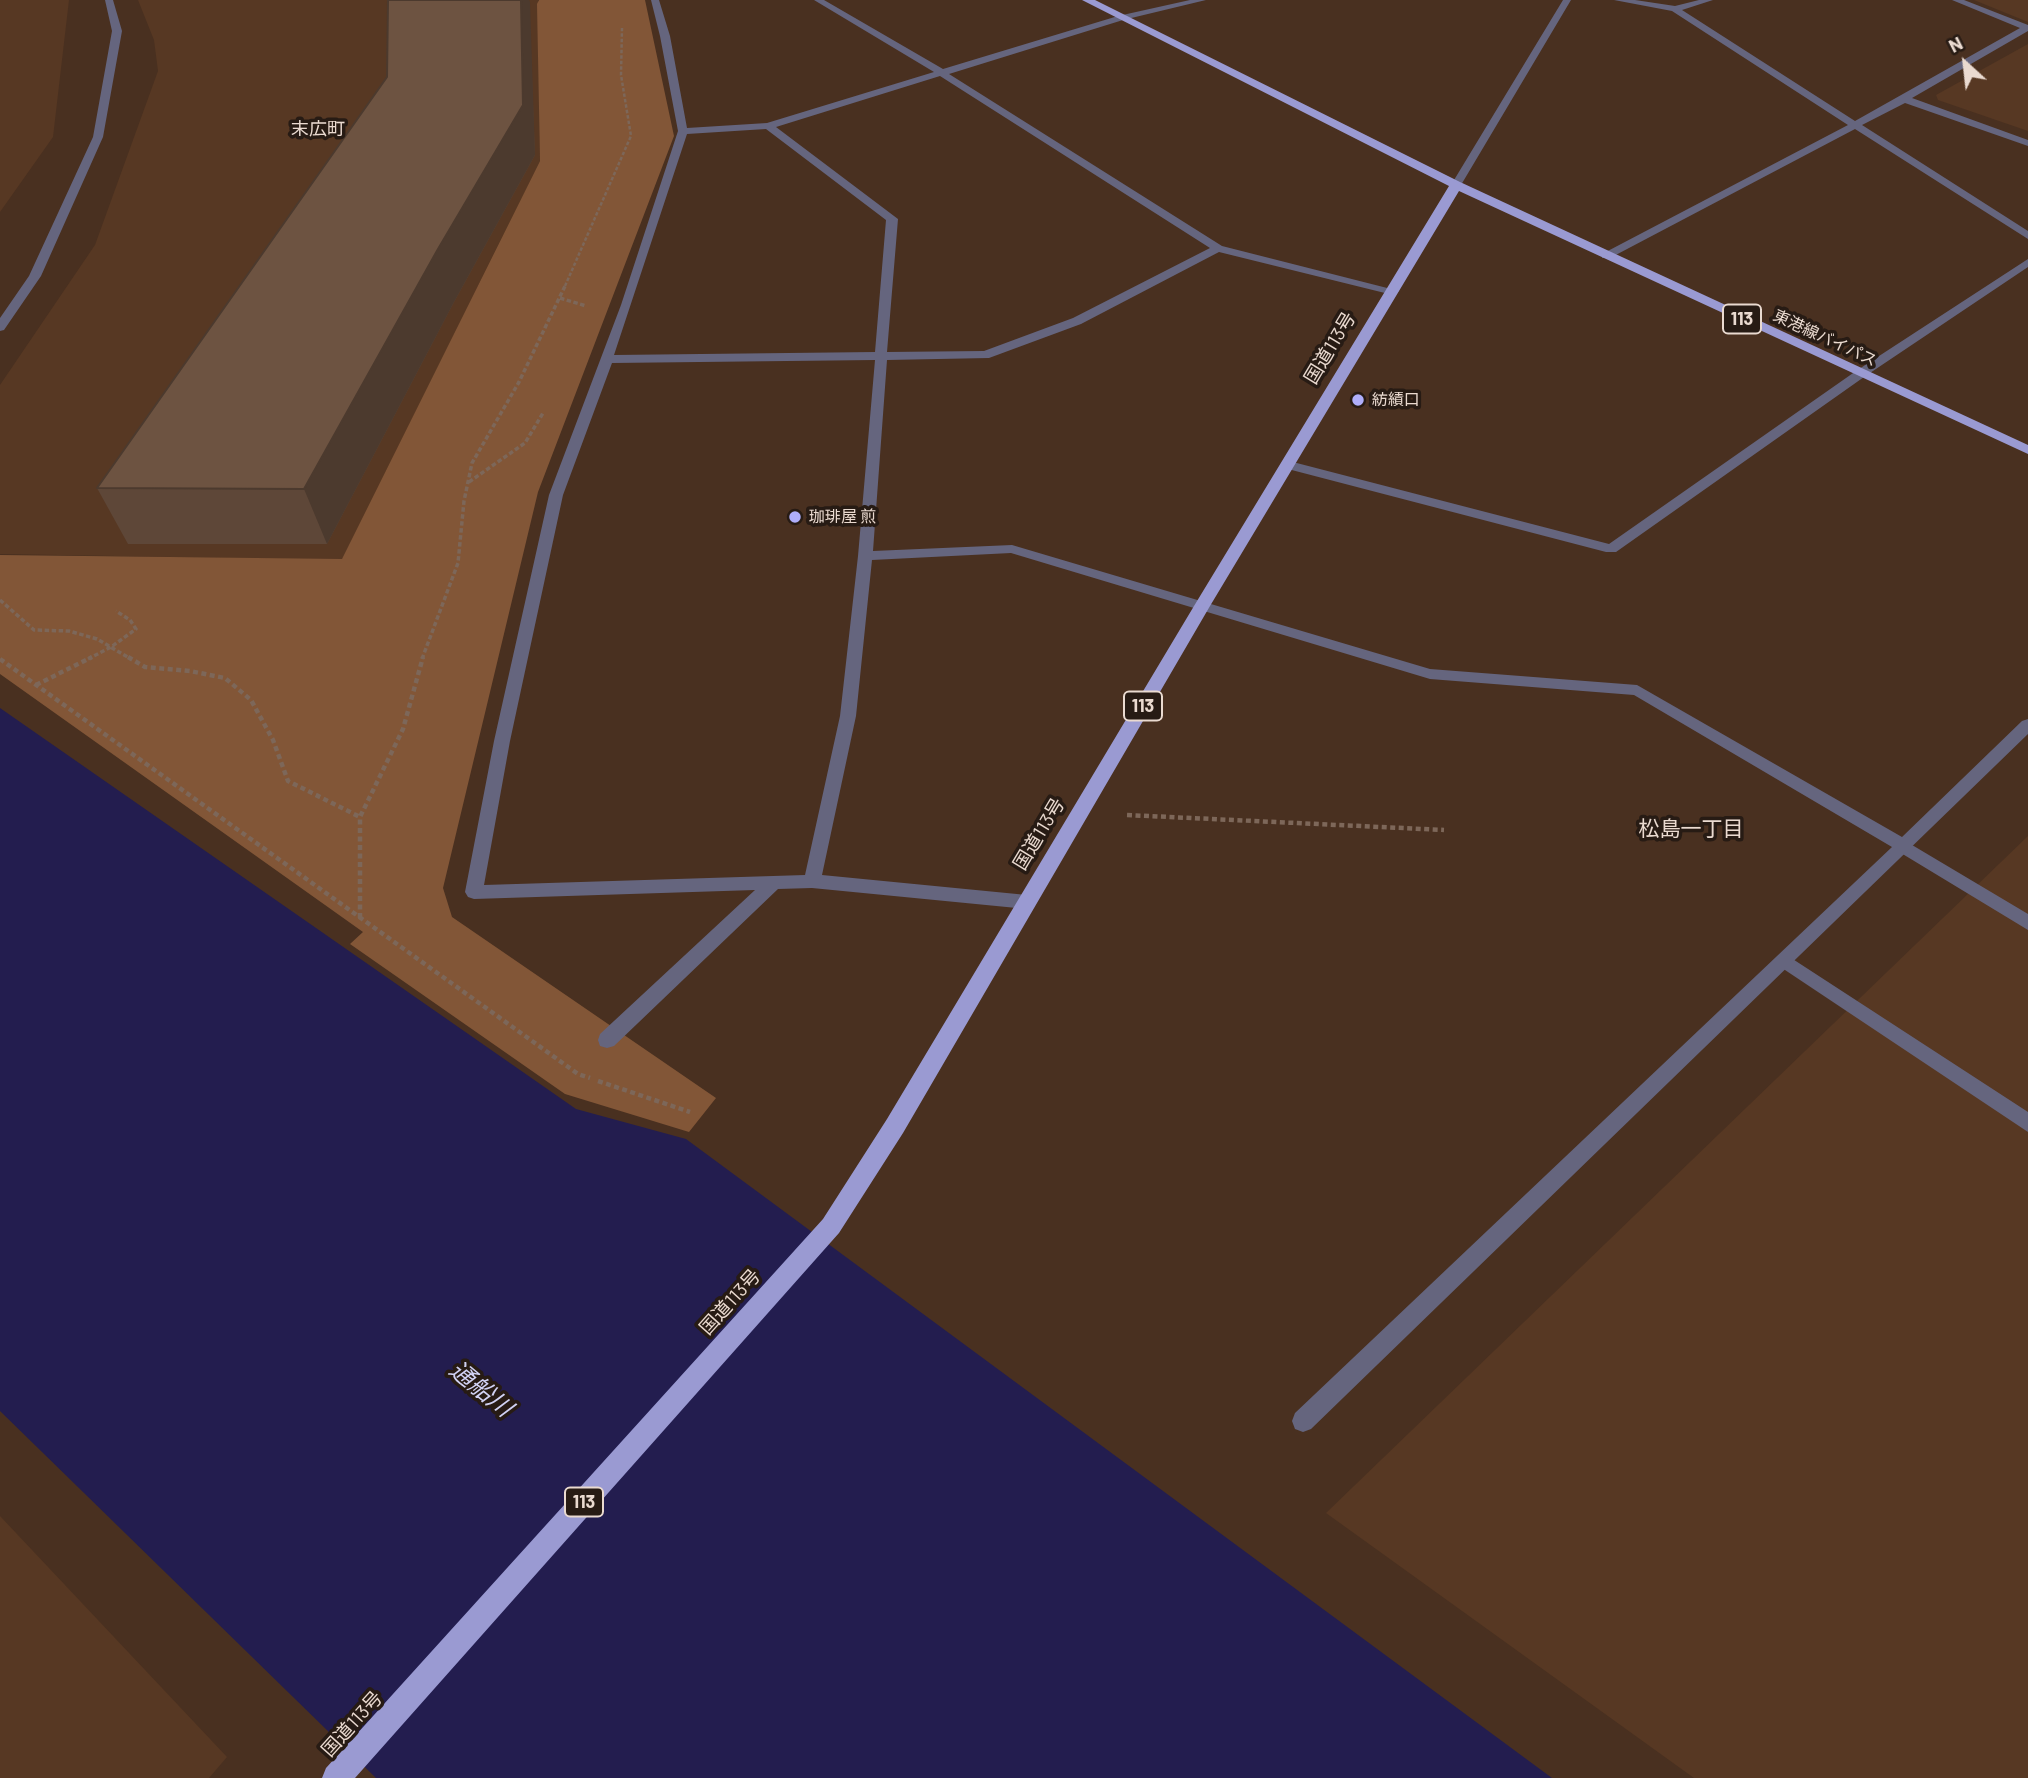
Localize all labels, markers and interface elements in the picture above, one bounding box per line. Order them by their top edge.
north arrow [1930,28,2000,98]
text: N [1944,31,1966,57]
district label: 末広町 [291,118,345,140]
road number: 113 [1723,304,1761,334]
street label: 東港線バイパス [1770,306,1880,370]
street label: 国道113号 [1300,308,1360,388]
place label: 紡績口 [1372,390,1420,410]
marker: 紡績口 [1350,392,1366,408]
place label: 珈琲屋 煎 [809,507,876,527]
marker: 珈琲屋 煎 [787,509,803,525]
road number: 113 [1124,692,1162,720]
street label: 国道113号 [1009,794,1069,874]
district label: 松島一丁目 [1639,816,1743,842]
street label: 国道113号 [695,1265,765,1339]
water label: 通船川 [444,1355,518,1423]
road number: 113 [565,1488,603,1517]
street label: 国道113号 [317,1687,387,1761]

